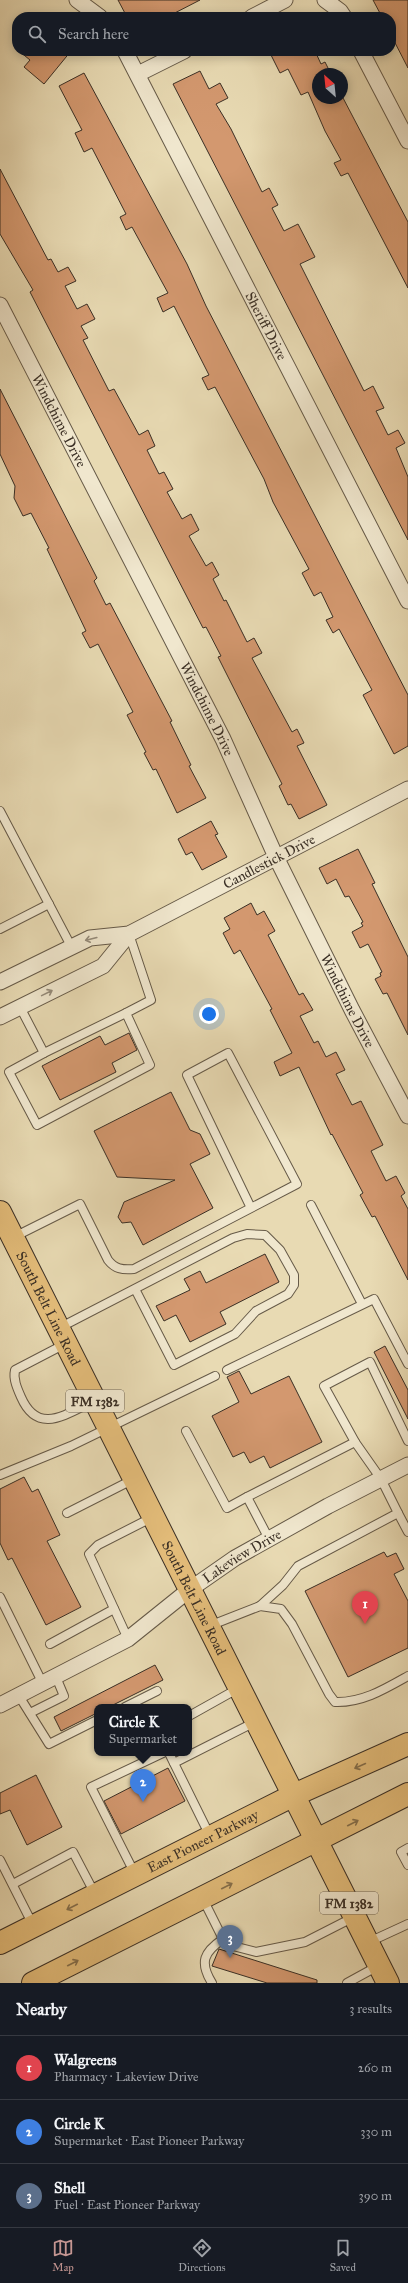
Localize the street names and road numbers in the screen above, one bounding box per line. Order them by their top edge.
street label: Sheriff Drive [241,289,291,363]
street label: Windchime Drive [28,371,90,470]
street label: Windchime Drive [176,660,237,759]
street label: Candlestick Drive [220,831,318,893]
street label: Windchime Drive [317,952,378,1051]
street label: South Belt Line Road [12,1249,84,1369]
road number: FM 1382 [66,1390,124,1412]
street label: Lakeview Drive [199,1526,284,1587]
street label: South Belt Line Road [158,1538,230,1658]
street label: East Pioneer Parkway [145,1806,262,1876]
road number: FM 1382 [320,1892,378,1914]

